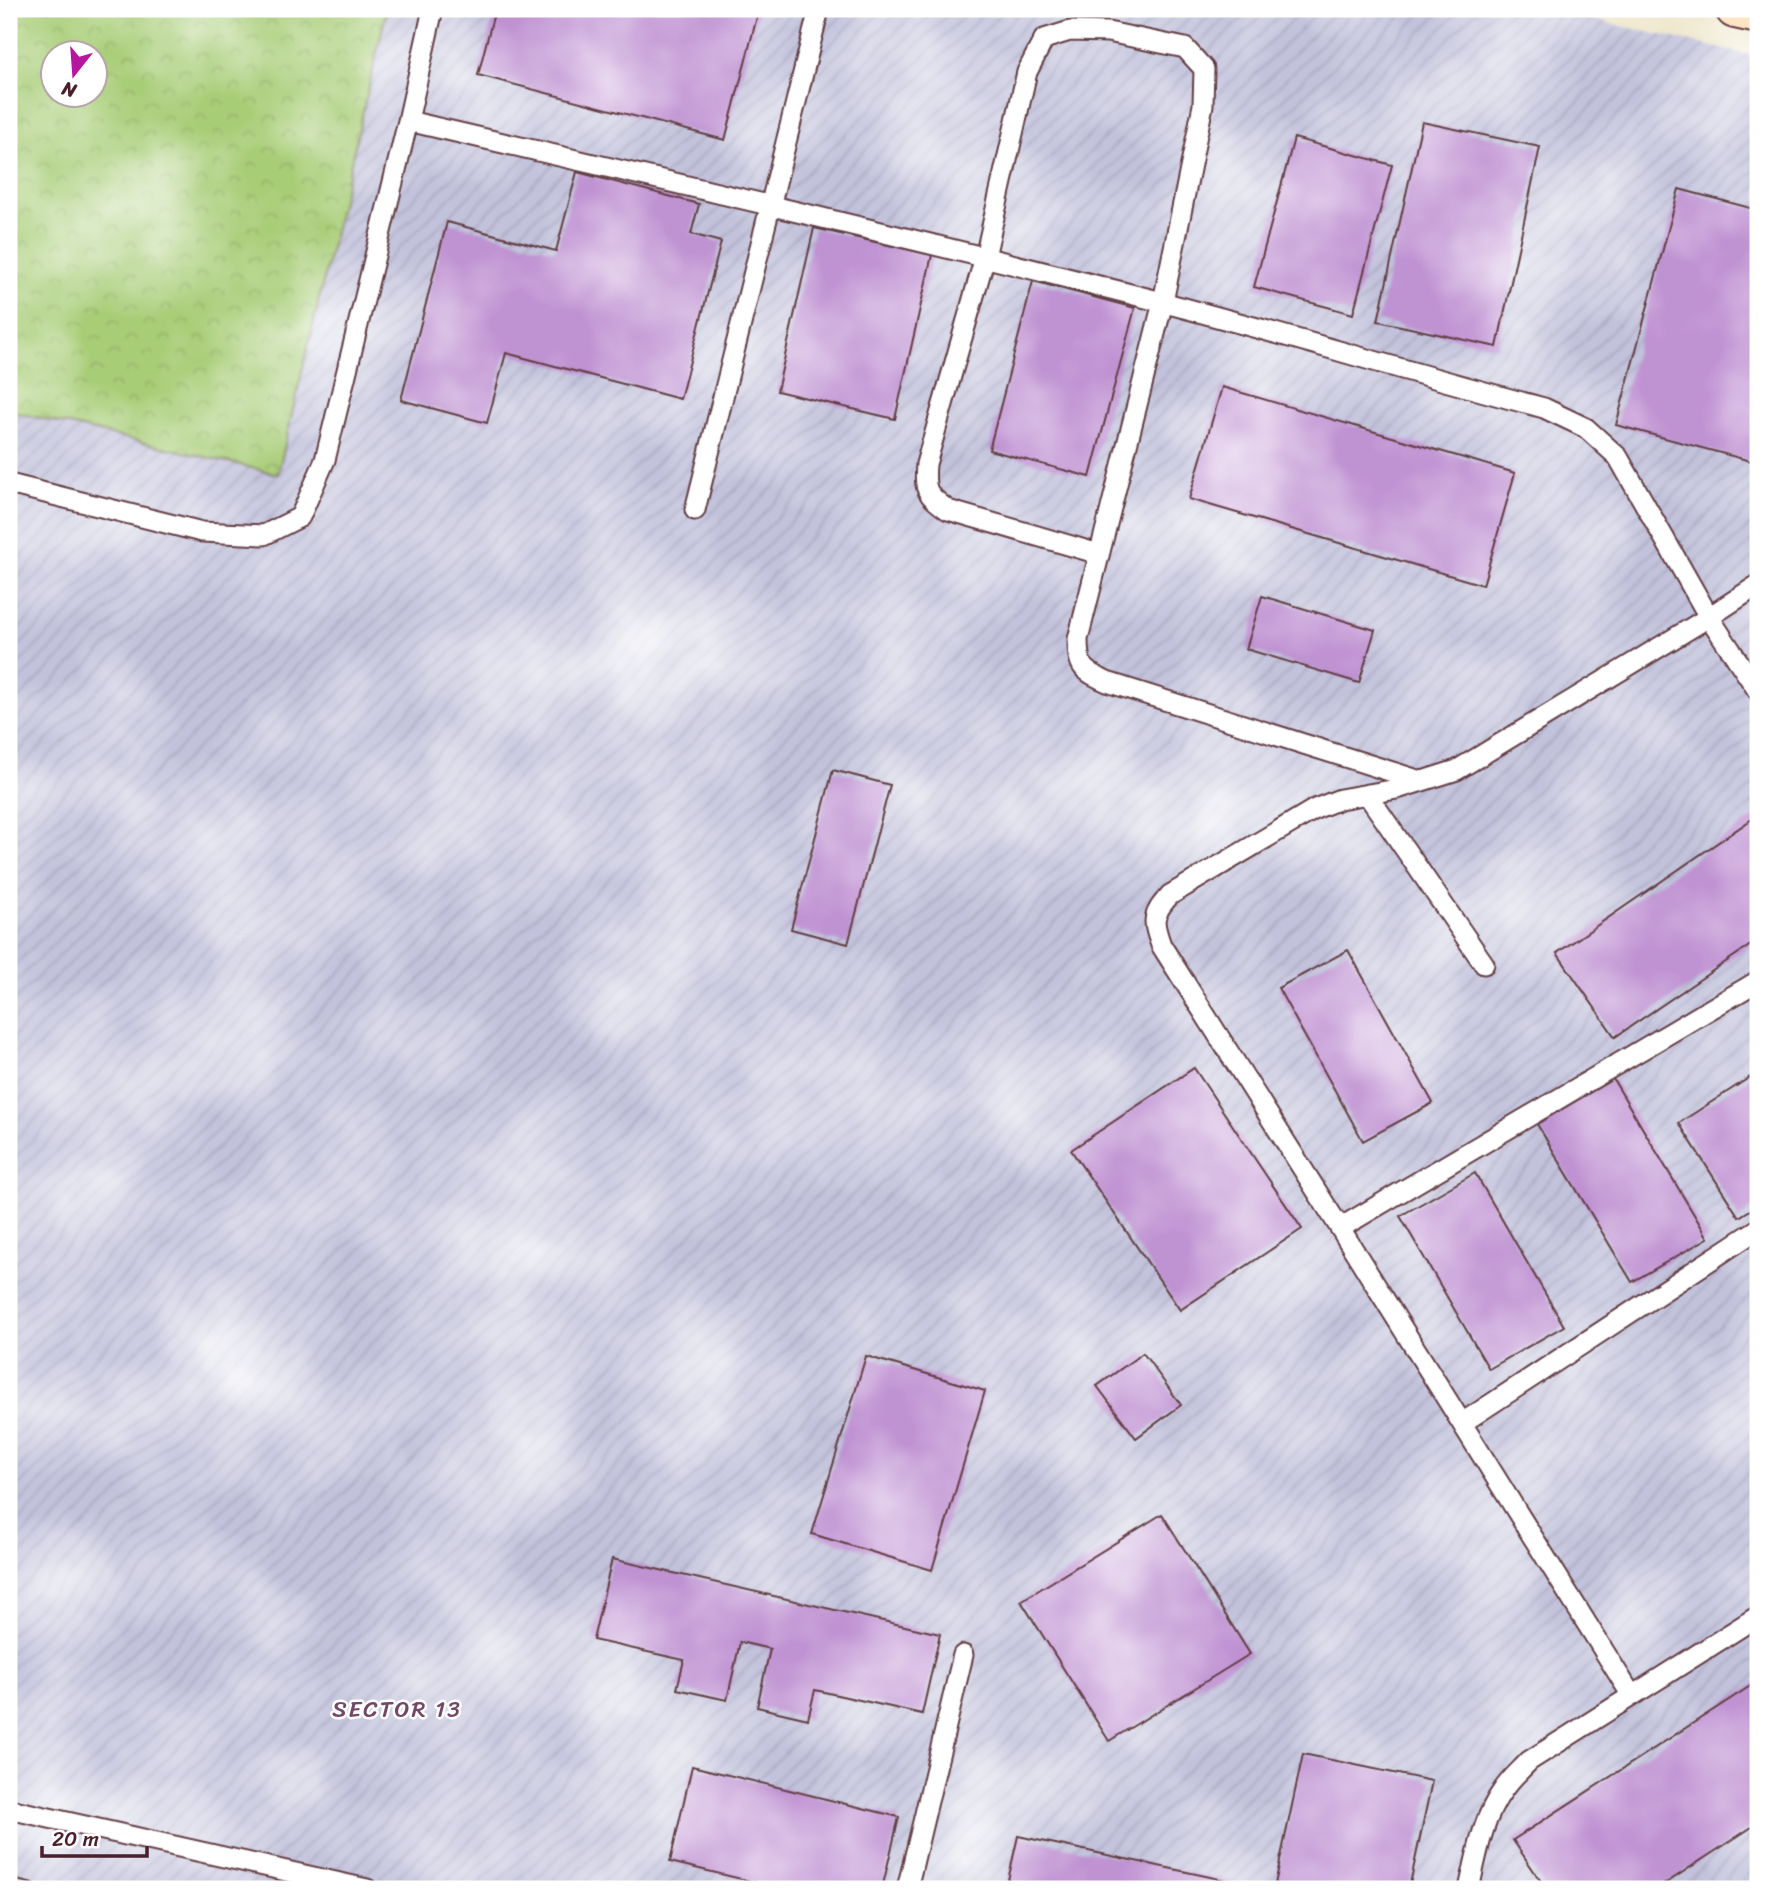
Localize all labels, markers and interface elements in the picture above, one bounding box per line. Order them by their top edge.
north arrow [38,38,108,108]
text: N [57,72,81,108]
district label: SECTOR 13 [332,1689,462,1730]
scale bar [42,1814,147,1858]
text: 20 m [52,1820,99,1858]

